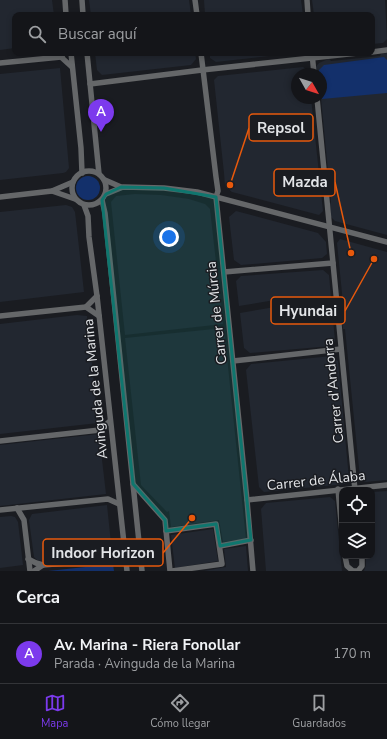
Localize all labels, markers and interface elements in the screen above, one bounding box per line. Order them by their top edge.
search box [12,12,375,56]
icon: search [26,23,48,45]
text: Buscar aquí [58,24,136,44]
north arrow [291,68,327,104]
pin: A [88,99,114,132]
callout: Repsol [249,114,313,141]
text: Repsol [257,118,305,138]
callout: Mazda [274,169,335,196]
text: Mazda [282,172,328,192]
your location [159,227,179,247]
street label: Carrer de Múrcia [202,260,231,366]
callout: Hyundai [271,297,345,324]
text: Hyundai [279,301,337,321]
street label: Avinguda de la Marina [79,318,112,460]
street label: Carrer d'Andorra [319,338,348,444]
street label: Carrer de Álaba [266,466,366,495]
map controls [339,487,375,559]
button: locate [339,487,375,523]
button: layers [339,523,375,559]
callout: Indoor Horizon [43,539,163,566]
text: Indoor Horizon [51,543,155,563]
text: Cerca [16,586,60,609]
text: Av. Marina - Riera Fonollar [54,635,240,655]
text: A [24,645,34,663]
text: 170 m [333,645,371,663]
text: Parada · Avinguda de la Marina [54,655,235,673]
tab: Mapa [41,692,68,731]
tab: Cómo llegar [150,692,210,731]
tab: Guardados [292,692,346,731]

